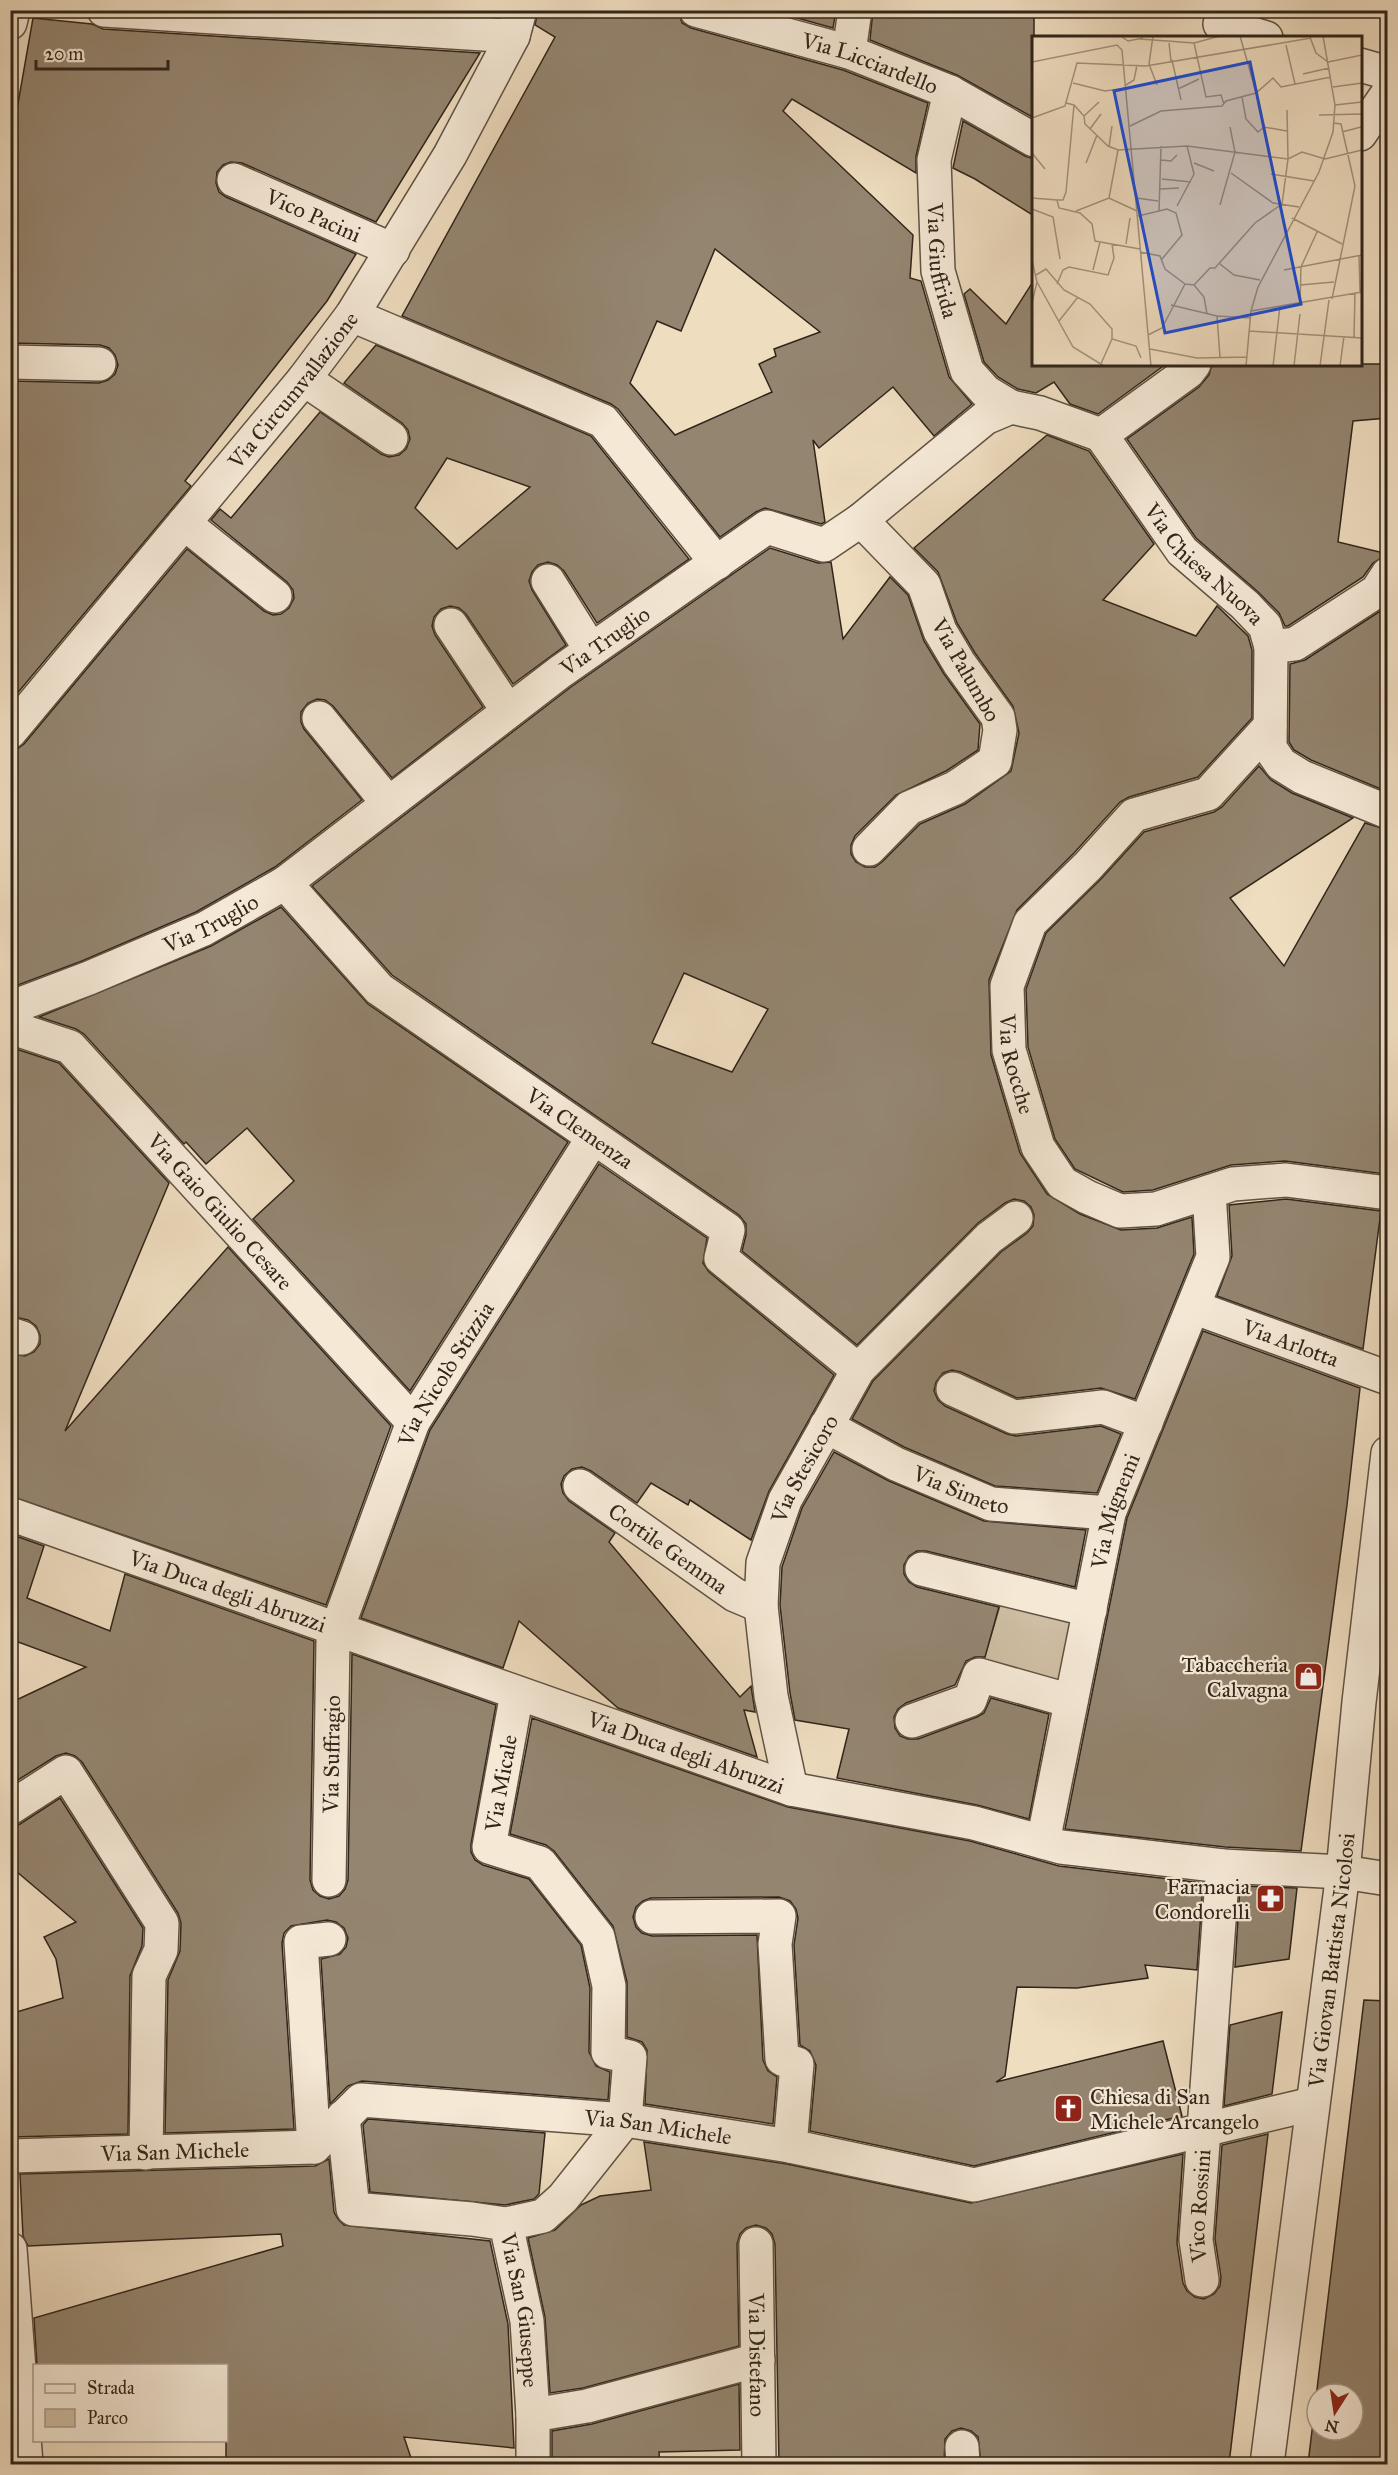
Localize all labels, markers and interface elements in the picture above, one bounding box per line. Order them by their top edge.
street label: Via Licciardello [798,26,942,99]
scale bar [36,33,168,71]
inset map [1032,36,1362,366]
text: 20 m [45,43,83,65]
street label: Vico Pacini [261,182,365,248]
street label: Via Giuffrida [922,201,965,322]
street label: Via Circumvallazione [221,306,364,474]
street label: Via Chiesa Nuova [1138,497,1270,631]
street label: Via Truglio [554,600,655,682]
street label: Via Palumbo [925,613,1006,726]
street label: Via Truglio [158,888,263,959]
street label: Via Rocche [994,1013,1041,1117]
street label: Via Clemenza [520,1081,640,1175]
street label: Via Gaio Giulio Cesare [141,1127,299,1295]
street label: Via Nicolò Stizzia [392,1296,500,1451]
street label: Via Arlotta [1238,1312,1343,1373]
street label: Via Stesicoro [764,1410,844,1527]
street label: Via Mignemi [1084,1449,1145,1572]
street label: Via Simeto [908,1459,1010,1519]
street label: Cortile Gemma [603,1497,734,1600]
street label: Via Duca degli Abruzzi [125,1543,330,1638]
place label: Tabaccheria Calvagna [1182,1651,1289,1703]
shop icon: Tabaccheria Calvagna [1293,1661,1325,1693]
street label: Via Suffragio [317,1695,346,1814]
street label: Via Duca degli Abruzzi [583,1705,788,1799]
street label: Via Micale [478,1732,523,1834]
street label: Via Giovan Battista Nicolosi [1302,1831,1360,2090]
place label: Farmacia Condorelli [1154,1873,1251,1925]
pharmacy icon: Farmacia Condorelli [1255,1883,1287,1915]
place label: Chiesa di San Michele Arcangelo [1090,2083,1259,2135]
church icon: Chiesa di San Michele Arcangelo [1053,2093,1085,2125]
street label: Via San Michele [583,2103,734,2150]
street label: Via San Michele [99,2135,249,2167]
street label: Vico Rossini [1182,2148,1216,2265]
street label: Via San Giuseppe [495,2230,545,2388]
street label: Via Distefano [743,2292,772,2417]
legend [33,2364,228,2442]
text: Strada [87,2377,135,2399]
north arrow [1305,2382,1365,2442]
text: Parco [87,2407,128,2429]
text: N [1323,2415,1341,2437]

